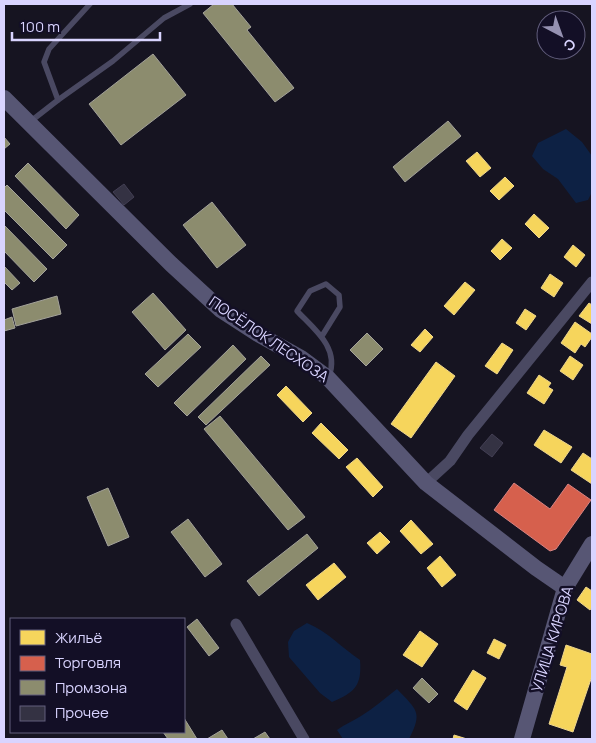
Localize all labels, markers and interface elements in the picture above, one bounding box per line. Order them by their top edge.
scale bar [12,10,160,42]
north arrow [536,10,586,60]
text: 100 m [20,16,60,37]
text: С [560,35,580,56]
street label: ПОСЁЛОК ЛЕСХОЗА [205,291,333,387]
street label: УЛИЦА КИРОВА [526,583,578,695]
legend [10,618,185,733]
text: Жильё [55,627,103,648]
text: Торговля [55,652,121,673]
text: Промзона [55,677,127,698]
text: Прочее [55,702,109,723]

